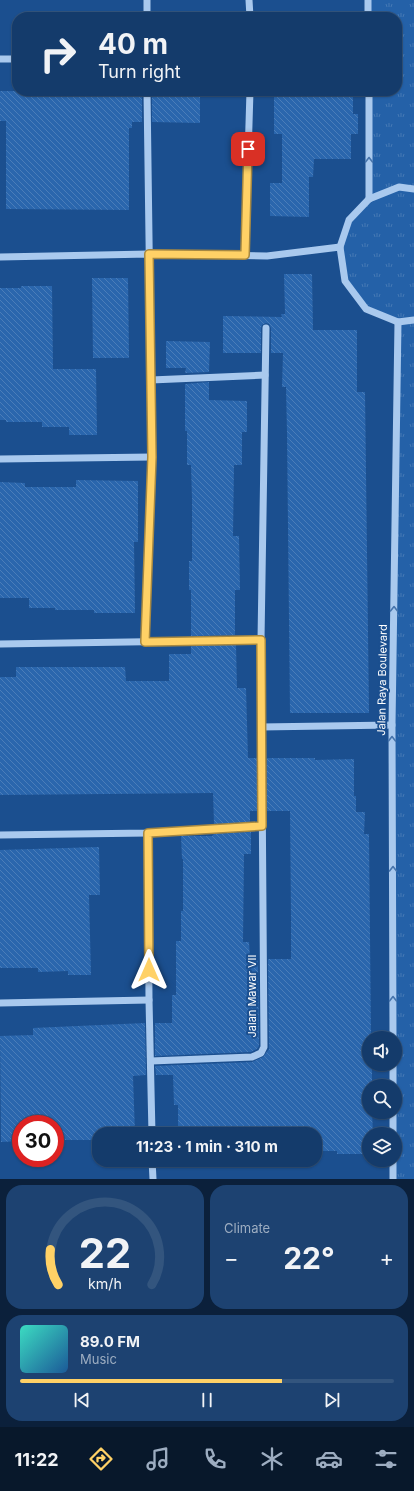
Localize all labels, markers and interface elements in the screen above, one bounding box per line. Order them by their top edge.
text: 40 m [98,27,168,61]
icon: right [32,28,84,80]
text: Turn right [98,61,181,82]
pin [231,132,265,166]
icon: arrive [237,138,259,160]
one-way arrow [365,157,373,163]
one-way arrow [390,606,398,612]
street label: Jalan Raya Boulevard [374,624,390,736]
one-way arrow [388,736,396,742]
one-way arrow [389,866,397,872]
position arrow [128,949,170,991]
street label: Jalan Mawar VII [245,955,259,1037]
one-way arrow [389,996,397,1002]
map controls [362,1031,402,1167]
button: sound [362,1031,402,1071]
button: search [362,1079,402,1119]
speed limit sign: 30 [12,1115,64,1167]
button: layers [362,1127,402,1167]
text: 11:23 · 1 min · 310 m [136,1137,278,1156]
text: Climate [224,1220,270,1236]
text: 22 [79,1228,131,1278]
text: 22° [283,1240,335,1276]
text: − [224,1245,239,1271]
text: + [379,1245,394,1271]
text: km/h [88,1275,122,1292]
text: 89.0 FM [80,1332,140,1351]
text: Music [80,1351,117,1367]
icon: previous [71,1389,93,1411]
icon: pause [196,1389,218,1411]
icon: next [321,1389,343,1411]
icon: directions [87,1445,115,1473]
icon: music [144,1445,172,1473]
icon: phone [201,1445,229,1473]
icon: climate [258,1445,286,1473]
icon: car [315,1445,343,1473]
icon: filters [372,1445,400,1473]
text: 11:22 [14,1449,59,1470]

